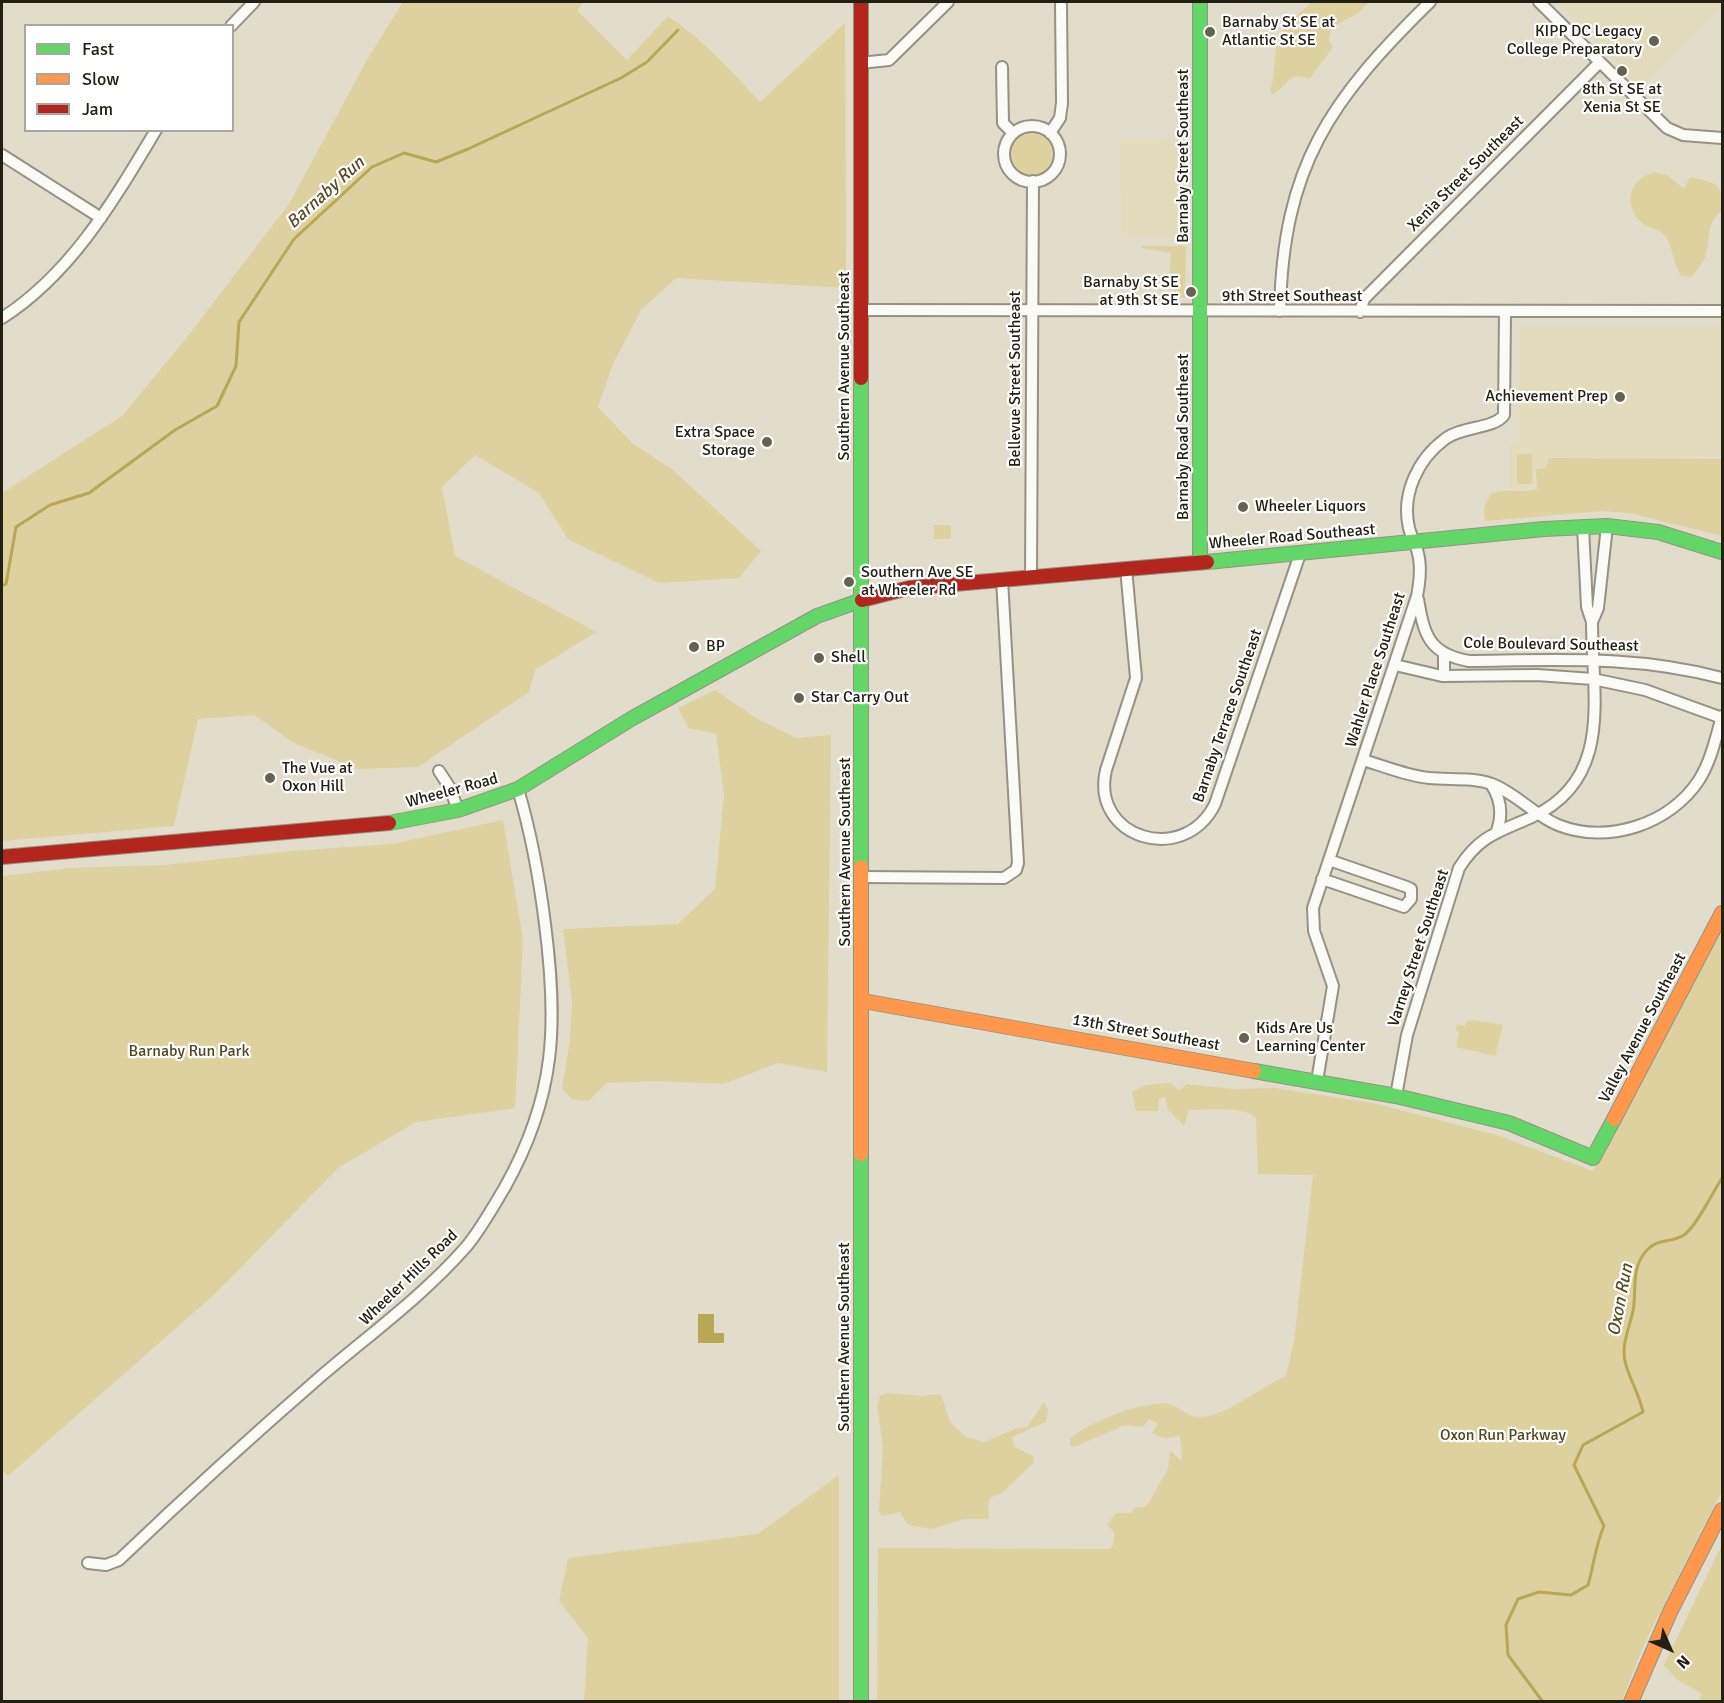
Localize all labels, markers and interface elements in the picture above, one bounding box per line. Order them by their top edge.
place label: Barnaby St SE at Atlantic St SE [1222,13,1335,51]
place label: KIPP DC Legacy College Preparatory [1507,22,1642,60]
legend [24,24,234,132]
marker: Barnaby St SE at Atlantic St SE [1203,25,1217,39]
marker: KIPP DC Legacy College Preparatory [1647,34,1661,48]
text: Fast [82,38,114,60]
marker: 8th St SE at Xenia St SE [1615,64,1629,78]
text: Slow [82,68,119,90]
street label: Barnaby Street Southeast [1174,69,1194,243]
place label: 8th St SE at Xenia St SE [1582,80,1662,118]
text: Jam [82,98,113,120]
street label: Xenia Street Southeast [1404,112,1528,236]
water label: Barnaby Run [283,152,369,234]
street label: Southern Avenue Southeast [835,272,855,460]
place label: Barnaby St SE at 9th St SE [1083,273,1179,311]
marker: Barnaby St SE at 9th St SE [1184,285,1198,299]
street label: 9th Street Southeast [1222,287,1362,307]
street label: Bellevue Street Southeast [1006,291,1026,467]
street label: Barnaby Road Southeast [1174,354,1194,520]
place label: Achievement Prep [1485,387,1608,407]
marker: Achievement Prep [1613,390,1627,404]
place label: Extra Space Storage [675,423,755,461]
marker: Extra Space Storage [760,435,774,449]
place label: Wheeler Liquors [1255,497,1366,517]
marker: Wheeler Liquors [1236,500,1250,514]
street label: Wheeler Road Southeast [1208,520,1376,554]
place label: Southern Ave SE at Wheeler Rd [861,563,973,601]
marker: Southern Ave SE at Wheeler Rd [842,575,856,589]
street label: Wahler Place Southeast [1342,590,1410,750]
street label: Barnaby Terrace Southeast [1189,627,1267,805]
street label: Cole Boulevard Southeast [1463,634,1639,656]
place label: BP [706,637,725,657]
marker: BP [687,640,701,654]
place label: Shell [831,648,866,668]
marker: Shell [812,651,826,665]
place label: Star Carry Out [811,688,909,708]
marker: Star Carry Out [792,691,806,705]
street label: Southern Avenue Southeast [836,758,856,946]
place label: The Vue at Oxon Hill [282,759,353,797]
street label: Wheeler Road [404,769,500,813]
marker: The Vue at Oxon Hill [263,771,277,785]
street label: Varney Street Southeast [1384,867,1454,1029]
street label: Valley Avenue Southeast [1595,950,1691,1106]
street label: 13th Street Southeast [1071,1011,1221,1055]
place label: Kids Are Us Learning Center [1256,1019,1365,1057]
marker: Kids Are Us Learning Center [1237,1031,1251,1045]
park label: Barnaby Run Park [129,1042,249,1062]
street label: Wheeler Hills Road [356,1226,462,1330]
street label: Southern Avenue Southeast [835,1243,855,1431]
water label: Oxon Run [1603,1262,1639,1338]
park label: Oxon Run Parkway [1440,1426,1566,1446]
north arrow [1640,1619,1700,1679]
text: N [1672,1651,1694,1673]

